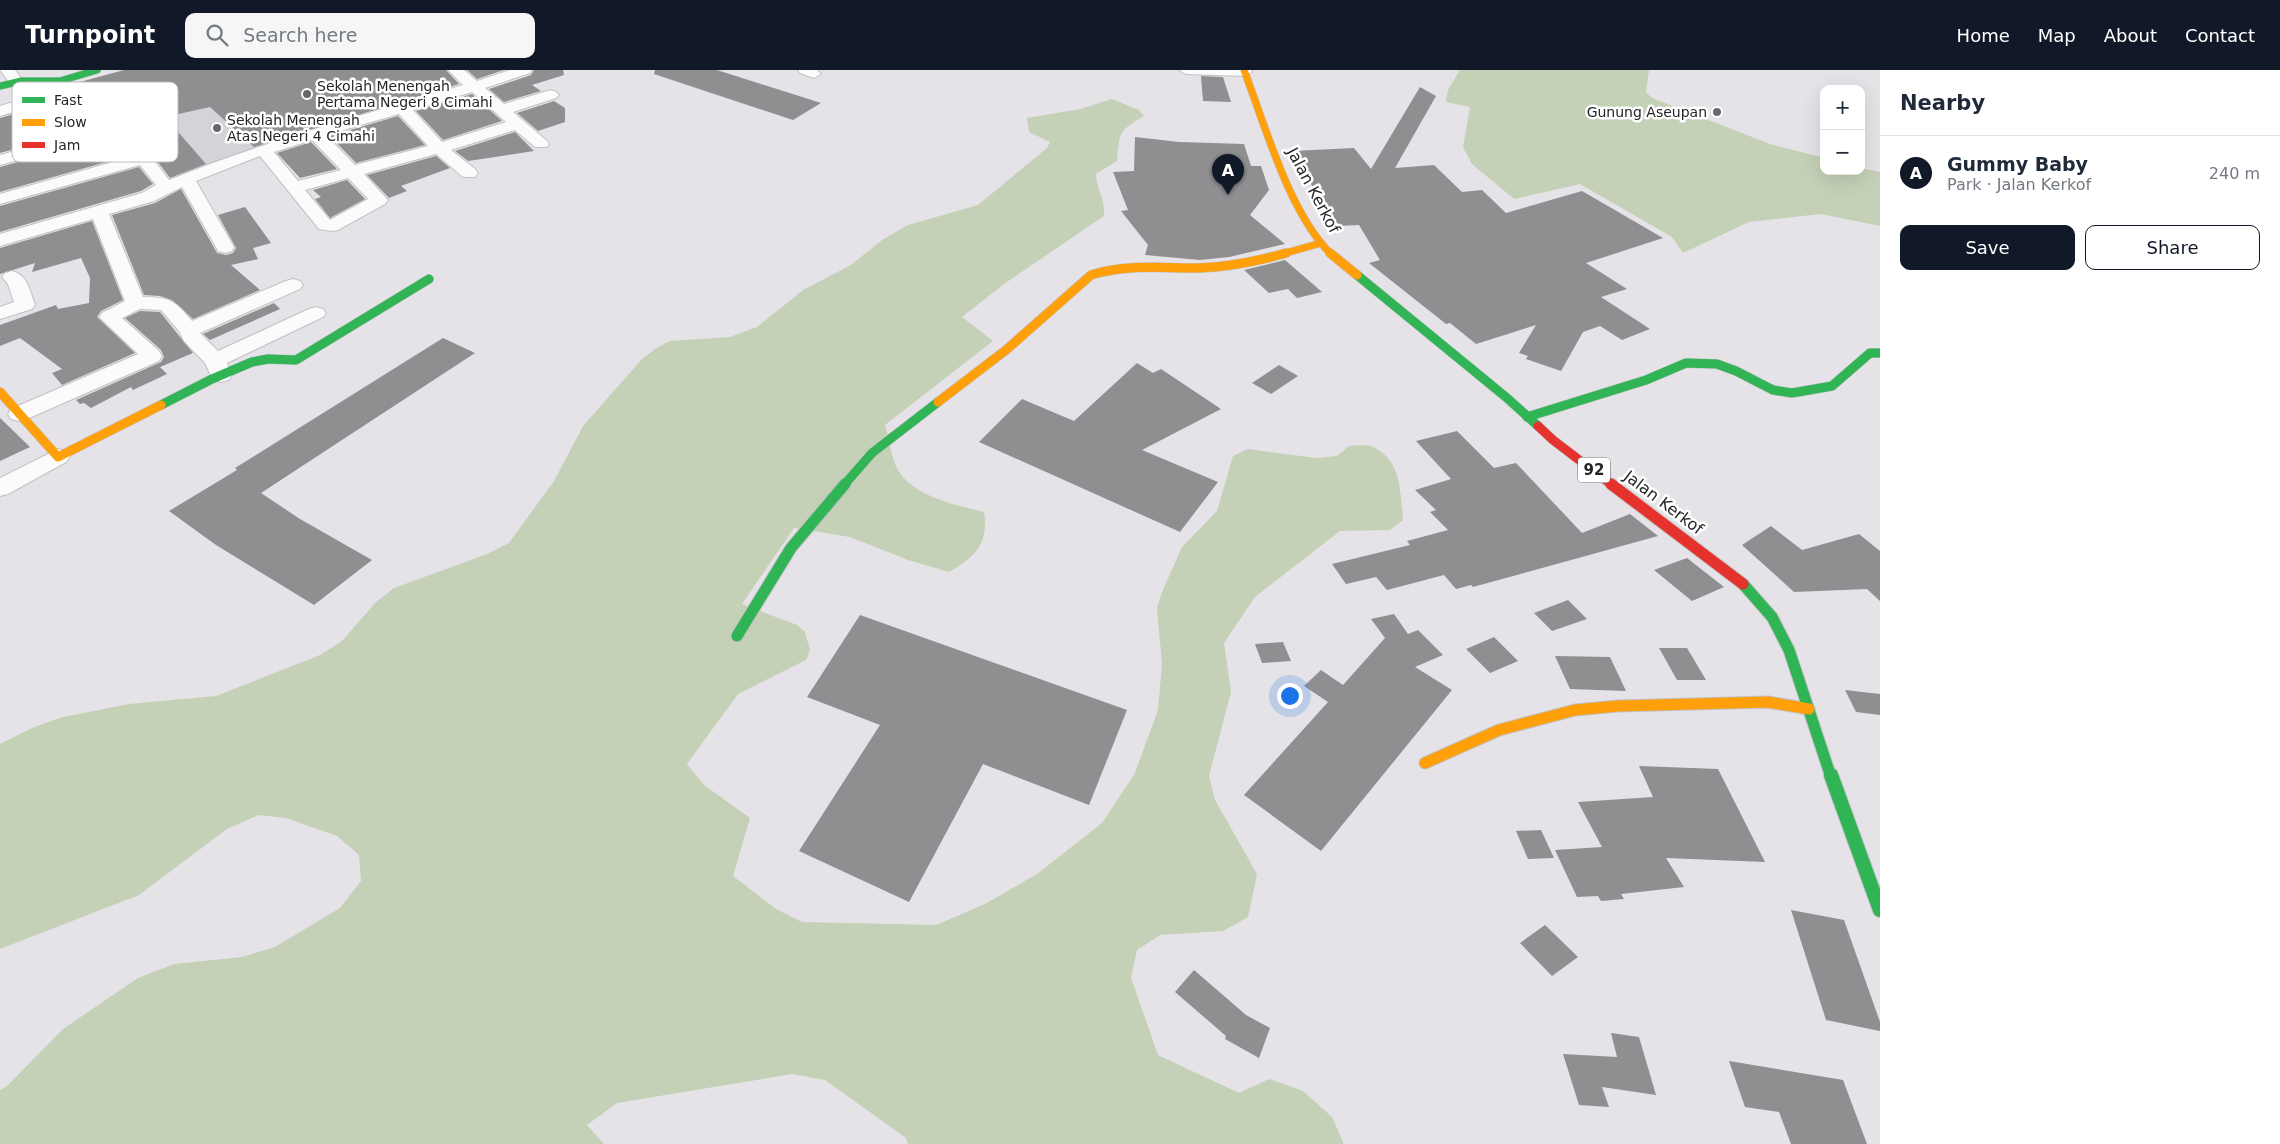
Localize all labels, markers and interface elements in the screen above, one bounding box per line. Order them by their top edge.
search box [185,13,535,58]
text: Turnpoint [25,21,155,49]
icon: search [203,21,231,49]
text: Search here [243,24,357,46]
text: Home [1957,25,2010,46]
text: Map [2038,25,2076,46]
text: About [2104,25,2157,46]
text: Contact [2185,25,2255,46]
place label: Sekolah Menengah Pertama Negeri 8 Cimahi [317,78,493,110]
legend [12,82,178,162]
map controls [1820,85,1865,175]
button: + [1820,85,1865,130]
marker: Sekolah Menengah Pertama Negeri 8 Cimahi [301,88,313,100]
text: Nearby [1900,91,1985,115]
text: Fast [54,92,83,108]
place label: Gunung Aseupan [1587,104,1707,120]
marker: Gunung Aseupan [1711,106,1723,118]
place label: Sekolah Menengah Atas Negeri 4 Cimahi [227,112,375,144]
text: Slow [54,114,87,130]
marker: Sekolah Menengah Atas Negeri 4 Cimahi [211,122,223,134]
button: − [1820,130,1865,175]
text: Jam [53,137,80,153]
street label: Jalan Kerkof [1283,143,1344,237]
text: Gummy Baby [1947,153,2088,175]
pin: A [1212,154,1244,195]
text: A [1910,164,1922,183]
text: 240 m [2209,164,2260,183]
text: Park · Jalan Kerkof [1947,175,2091,194]
button: Save [1900,225,2075,270]
button: Share [2085,225,2260,270]
road number: 92 [1578,458,1610,482]
street label: Jalan Kerkof [1620,466,1707,539]
your location [1277,683,1303,709]

